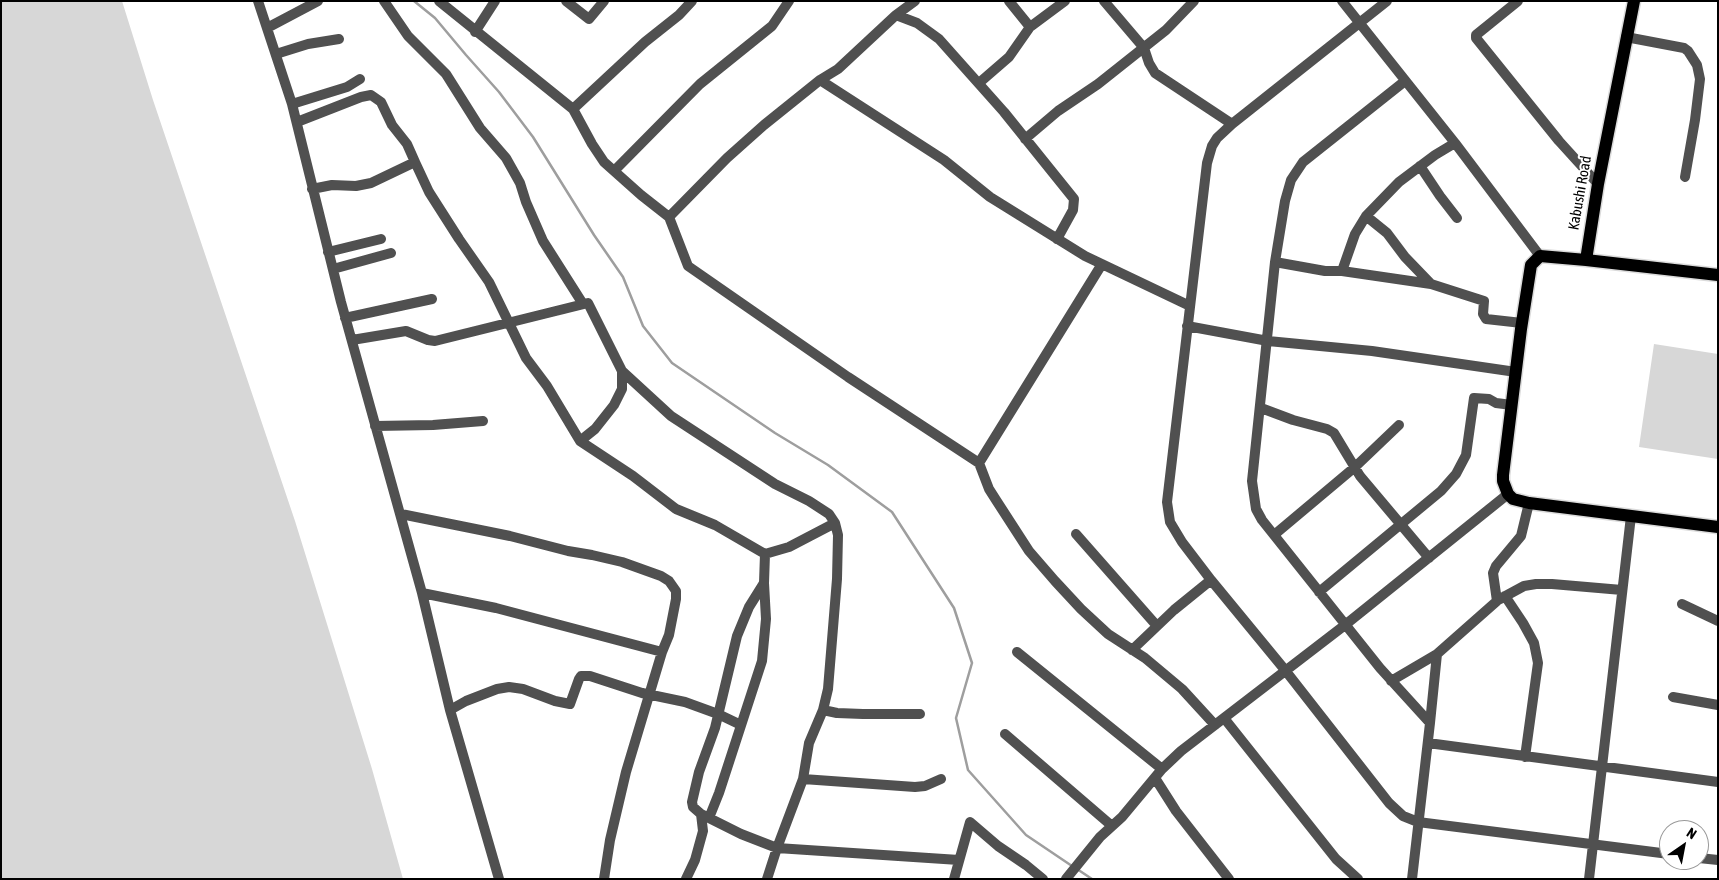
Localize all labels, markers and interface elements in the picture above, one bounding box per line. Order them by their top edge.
street label: Kabushi Road [1565,154,1595,232]
north arrow [1659,820,1709,870]
text: N [1684,824,1699,842]

